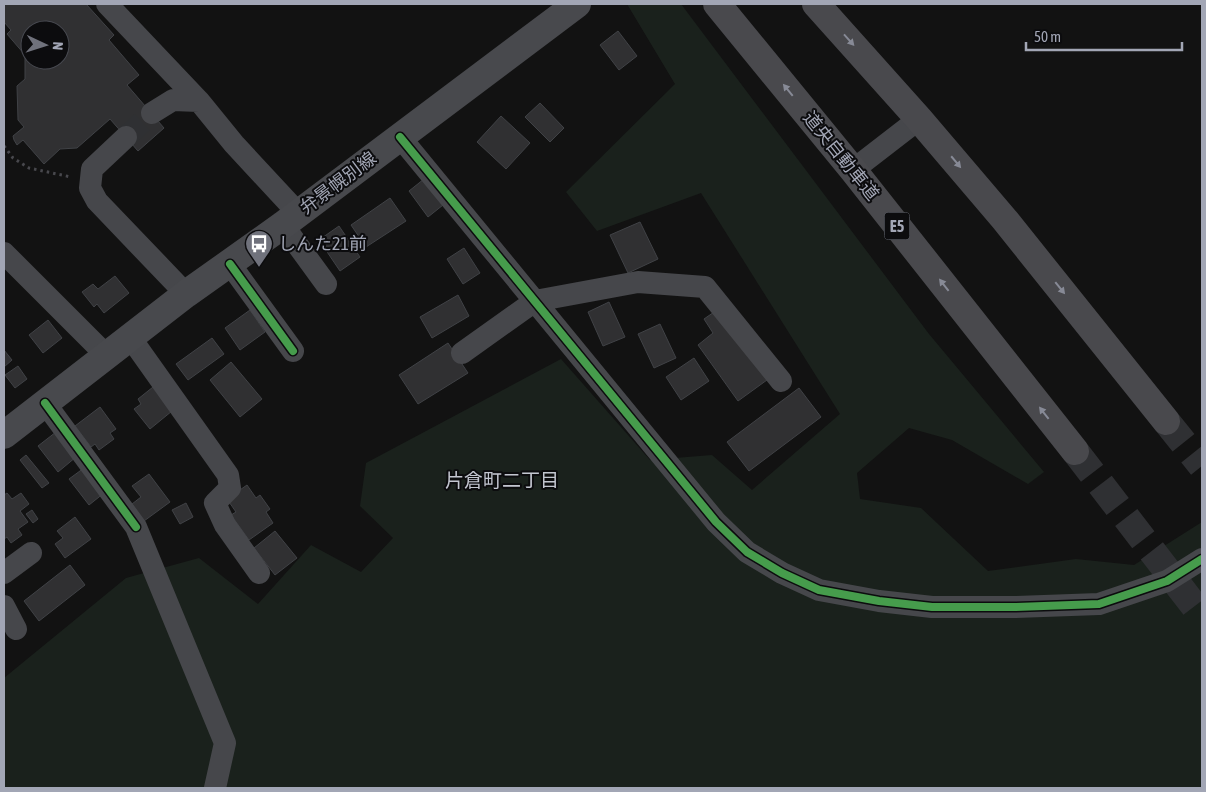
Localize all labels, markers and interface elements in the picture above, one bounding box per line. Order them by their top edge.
north arrow [20,20,70,70]
scale bar [1026,20,1182,52]
text: 50 m [1034,28,1061,45]
one-way arrow [843,34,855,46]
text: N [50,41,66,51]
one-way arrow [782,84,793,97]
street label: 道央自動車道 [799,107,884,204]
street label: 弁景幌別線 [295,147,380,218]
one-way arrow [951,155,962,168]
road number: E5 [884,212,910,240]
bus stop icon: しんた21前 [244,229,274,268]
place label: しんた21前 [278,233,367,254]
one-way arrow [938,279,949,292]
one-way arrow [1054,281,1065,294]
one-way arrow [1039,407,1050,420]
district label: 片倉町二丁目 [445,469,559,491]

